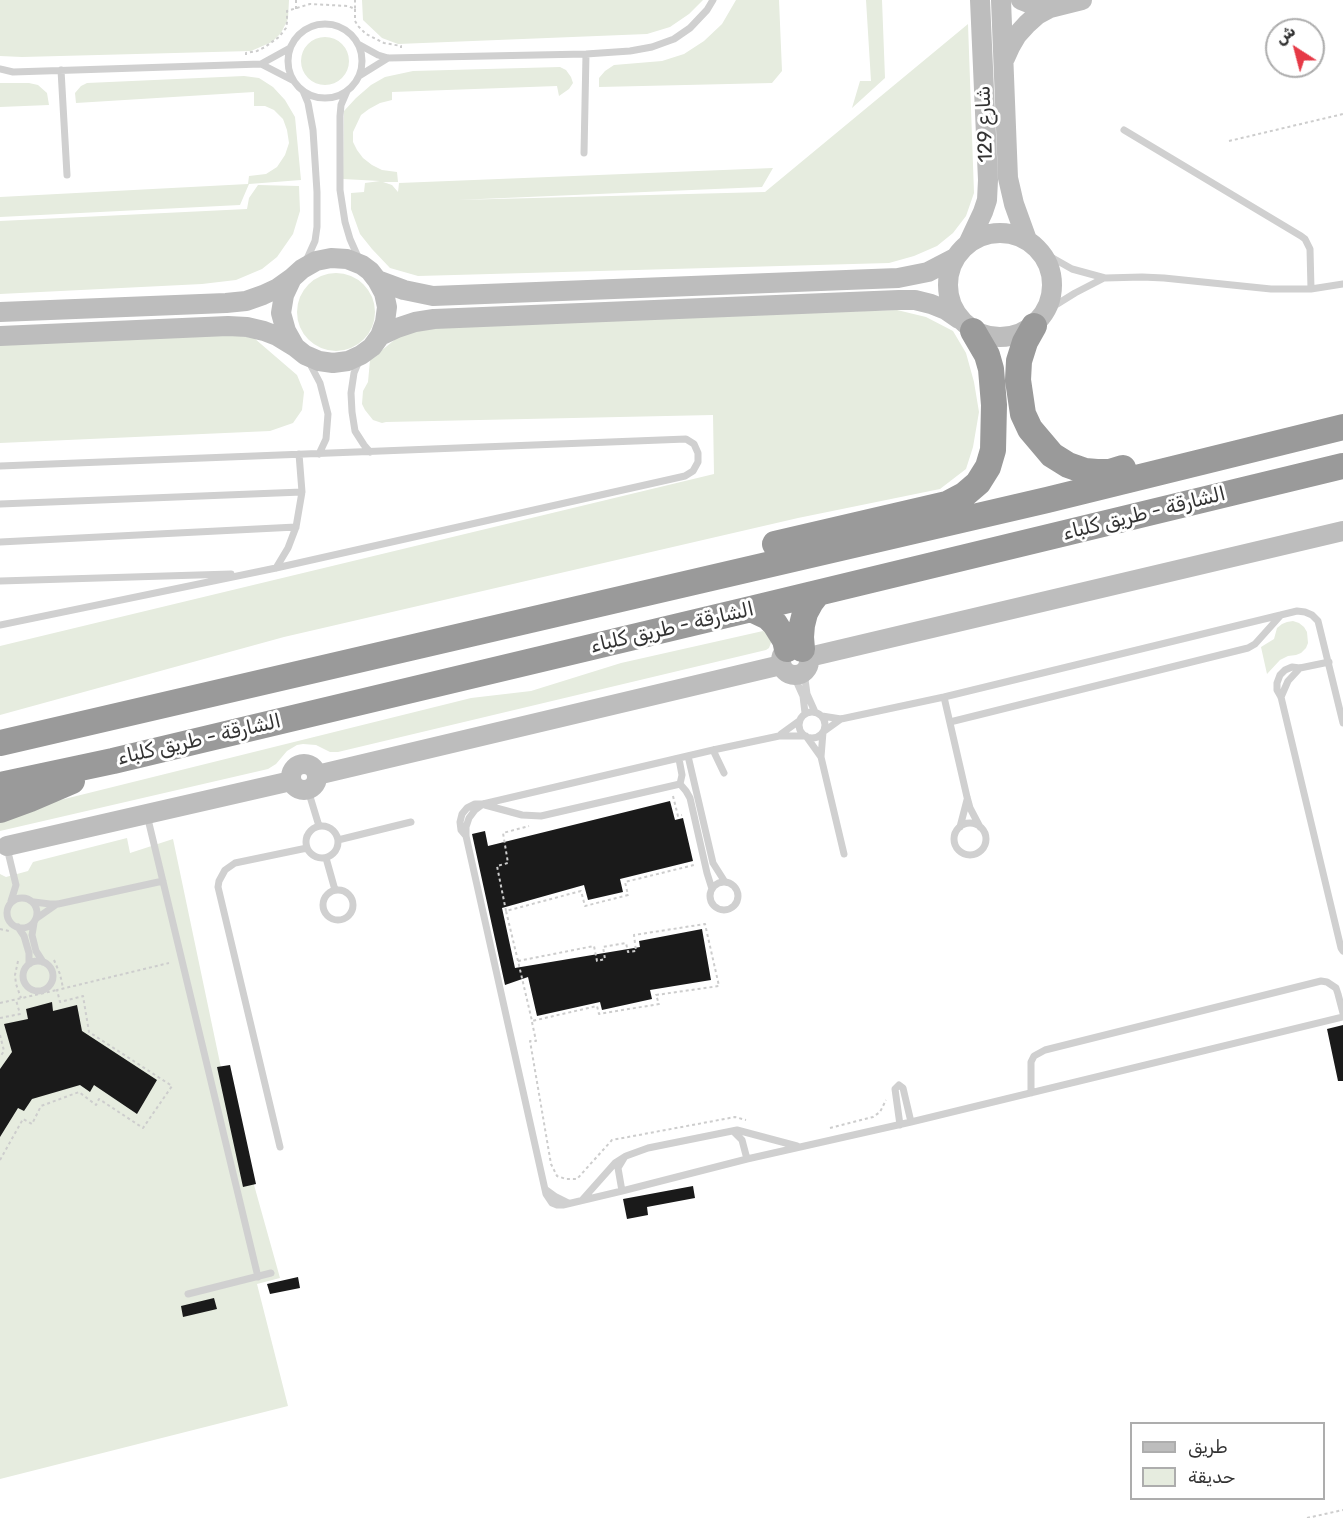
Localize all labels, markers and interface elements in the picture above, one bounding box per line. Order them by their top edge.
north arrow [1265,18,1325,78]
text: ش [1272,21,1299,48]
street label: شارع 129 [972,85,998,163]
street label: الشارقة - طريق كلباء [1060,482,1228,546]
street label: الشارقة - طريق كلباء [588,597,756,659]
street label: الشارقة - طريق كلباء [115,709,283,771]
legend [1130,1422,1325,1500]
text: طريق [1188,1436,1228,1458]
text: حديقة [1188,1466,1235,1488]

